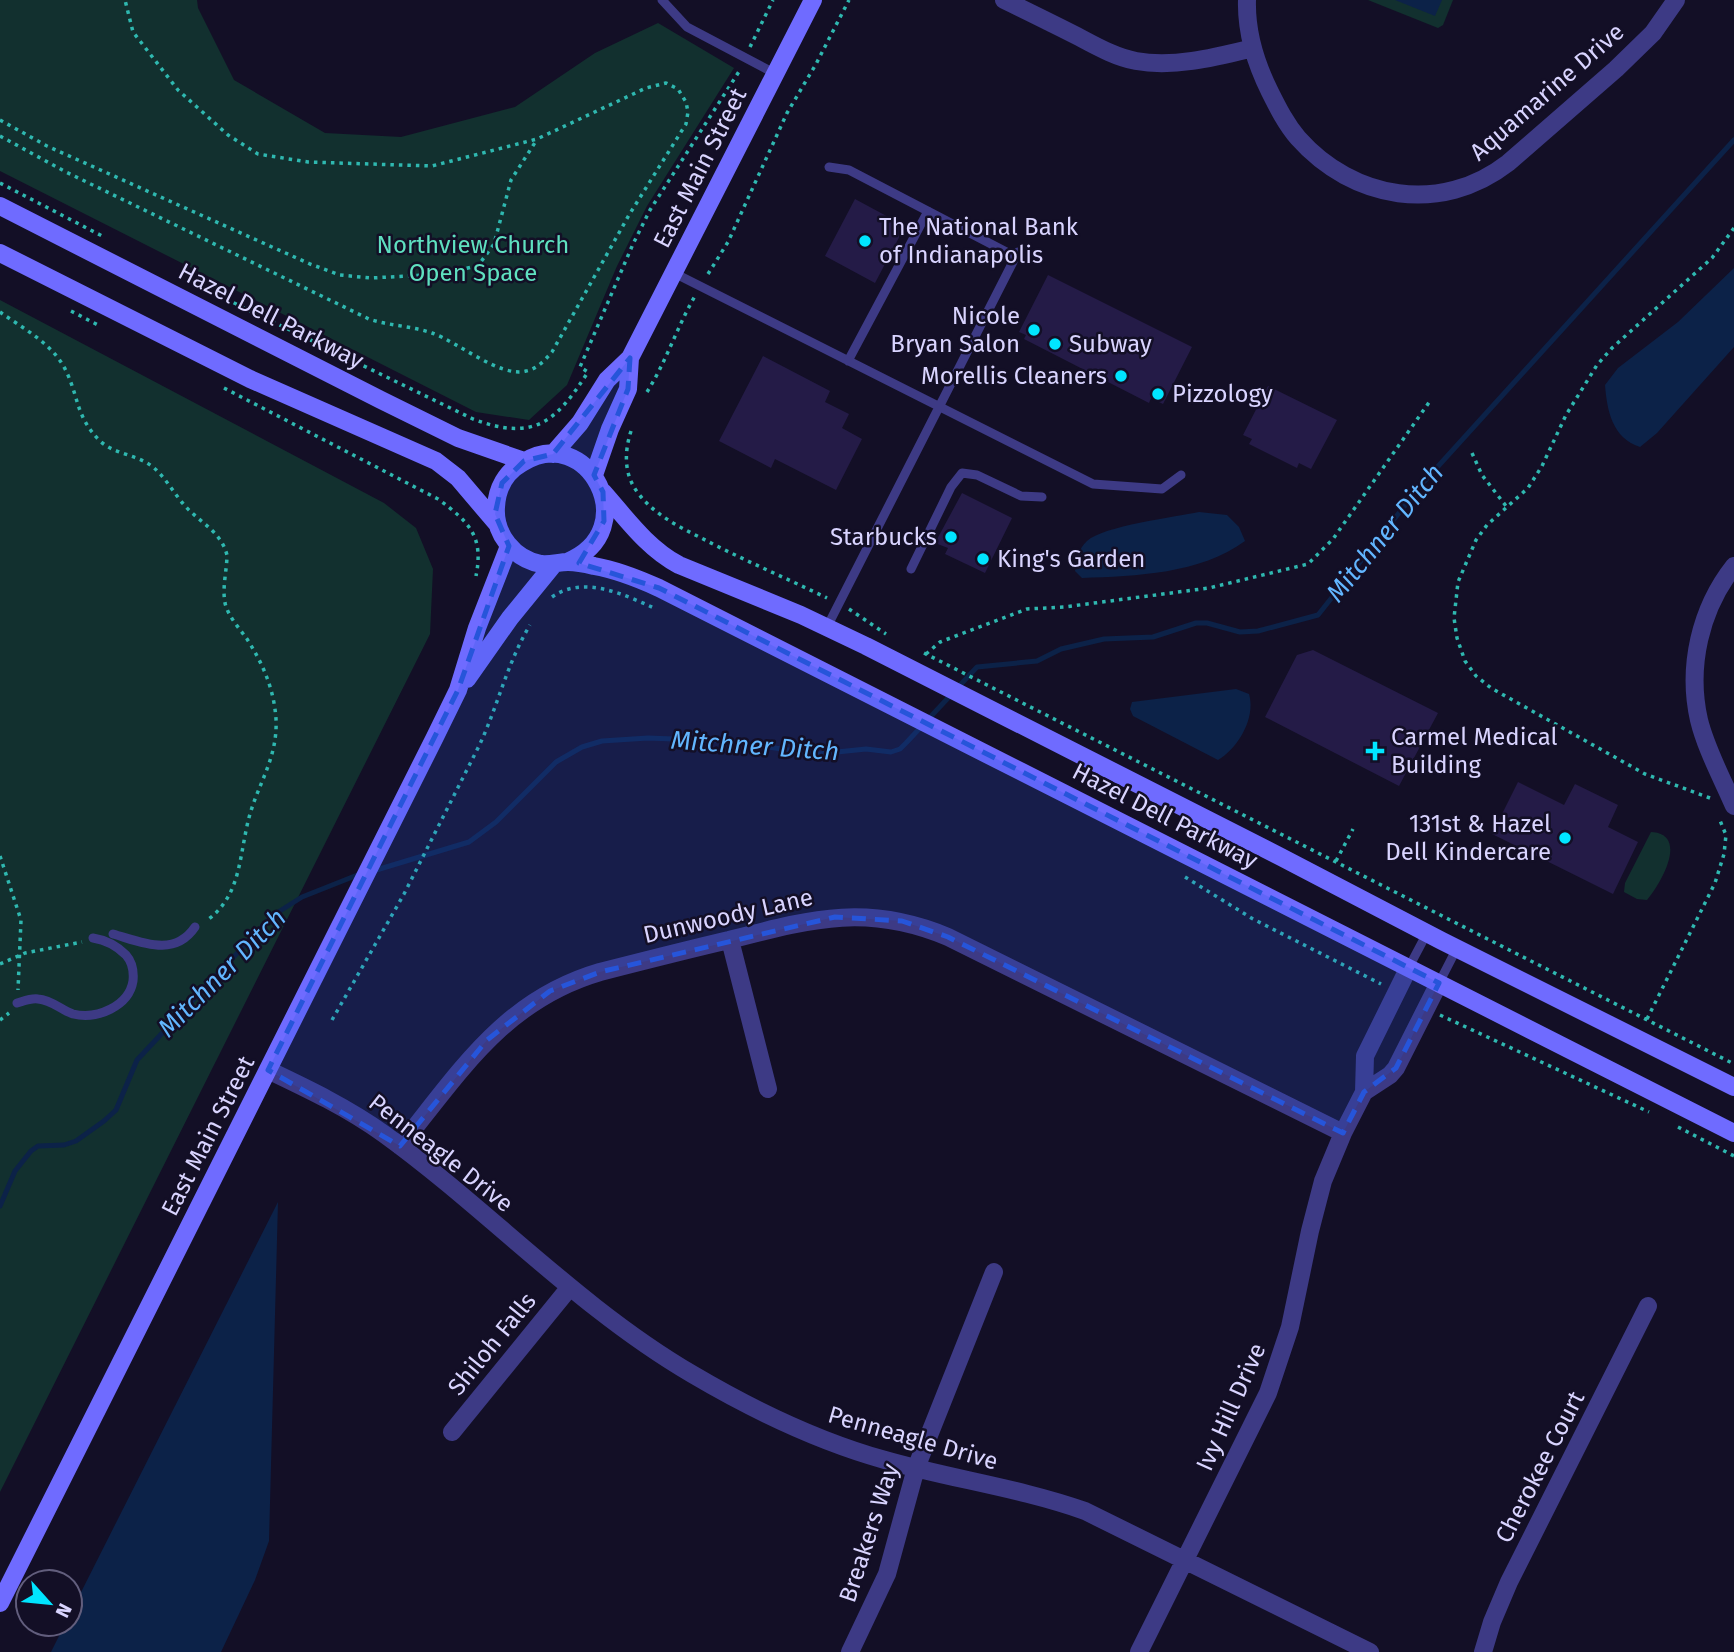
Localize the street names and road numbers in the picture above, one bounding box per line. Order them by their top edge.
street label: Aquamarine Drive [1464,18,1630,166]
street label: East Main Street [648,83,752,253]
street label: Hazel Dell Parkway [174,257,368,375]
street label: Hazel Dell Parkway [1068,757,1262,875]
street label: Dunwoody Lane [640,883,816,949]
street label: East Main Street [156,1051,260,1221]
street label: Penneagle Drive [363,1088,519,1218]
street label: Shiloh Falls [442,1287,542,1401]
street label: Ivy Hill Drive [1190,1339,1272,1475]
street label: Cherokee Court [1490,1386,1590,1547]
street label: Penneagle Drive [825,1400,1001,1476]
street label: Breakers Way [833,1460,905,1606]

